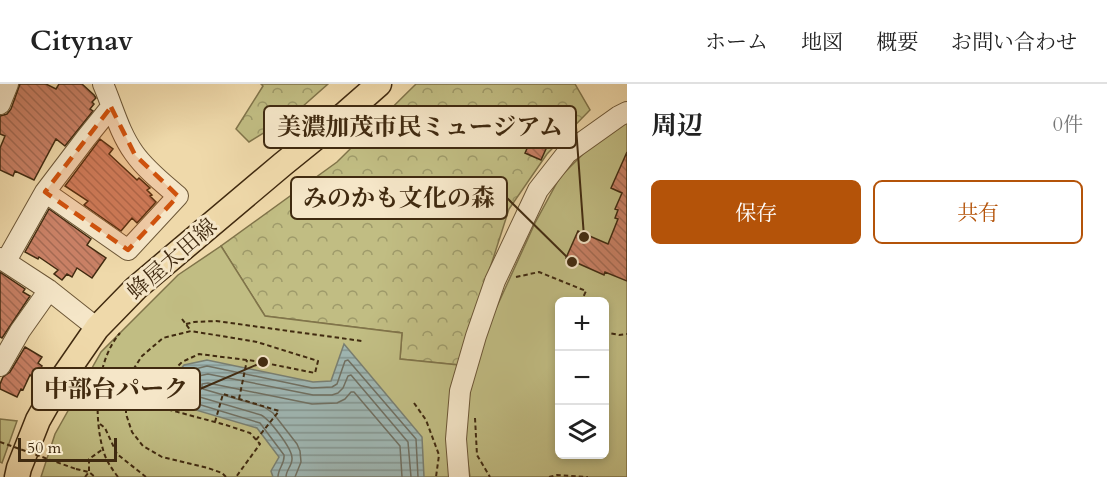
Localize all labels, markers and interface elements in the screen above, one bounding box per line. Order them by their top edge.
text: Citynav [30,22,133,60]
text: ホーム [705,28,768,57]
text: 地図 [801,28,843,57]
text: 概要 [876,28,918,57]
text: お問い合わせ [951,28,1077,57]
callout: 美濃加茂市民ミュージアム [264,106,576,148]
text: 周辺 [651,108,703,143]
text: 美濃加茂市民ミュージアム [277,111,563,144]
text: 0件 [1053,111,1083,138]
callout: みのかも文化の森 [291,177,507,219]
button: 保存 [651,180,861,244]
button: 共有 [873,180,1083,244]
text: みのかも文化の森 [303,182,495,215]
street label: 蜂屋太田線 [121,212,223,306]
map controls [555,297,609,459]
button: + [555,297,609,351]
button: − [555,351,609,405]
callout: 中部台パーク [32,368,200,410]
text: 中部台パーク [44,373,188,406]
button: layers [555,405,609,459]
scale bar [18,435,117,462]
text: 50 m [27,437,61,459]

